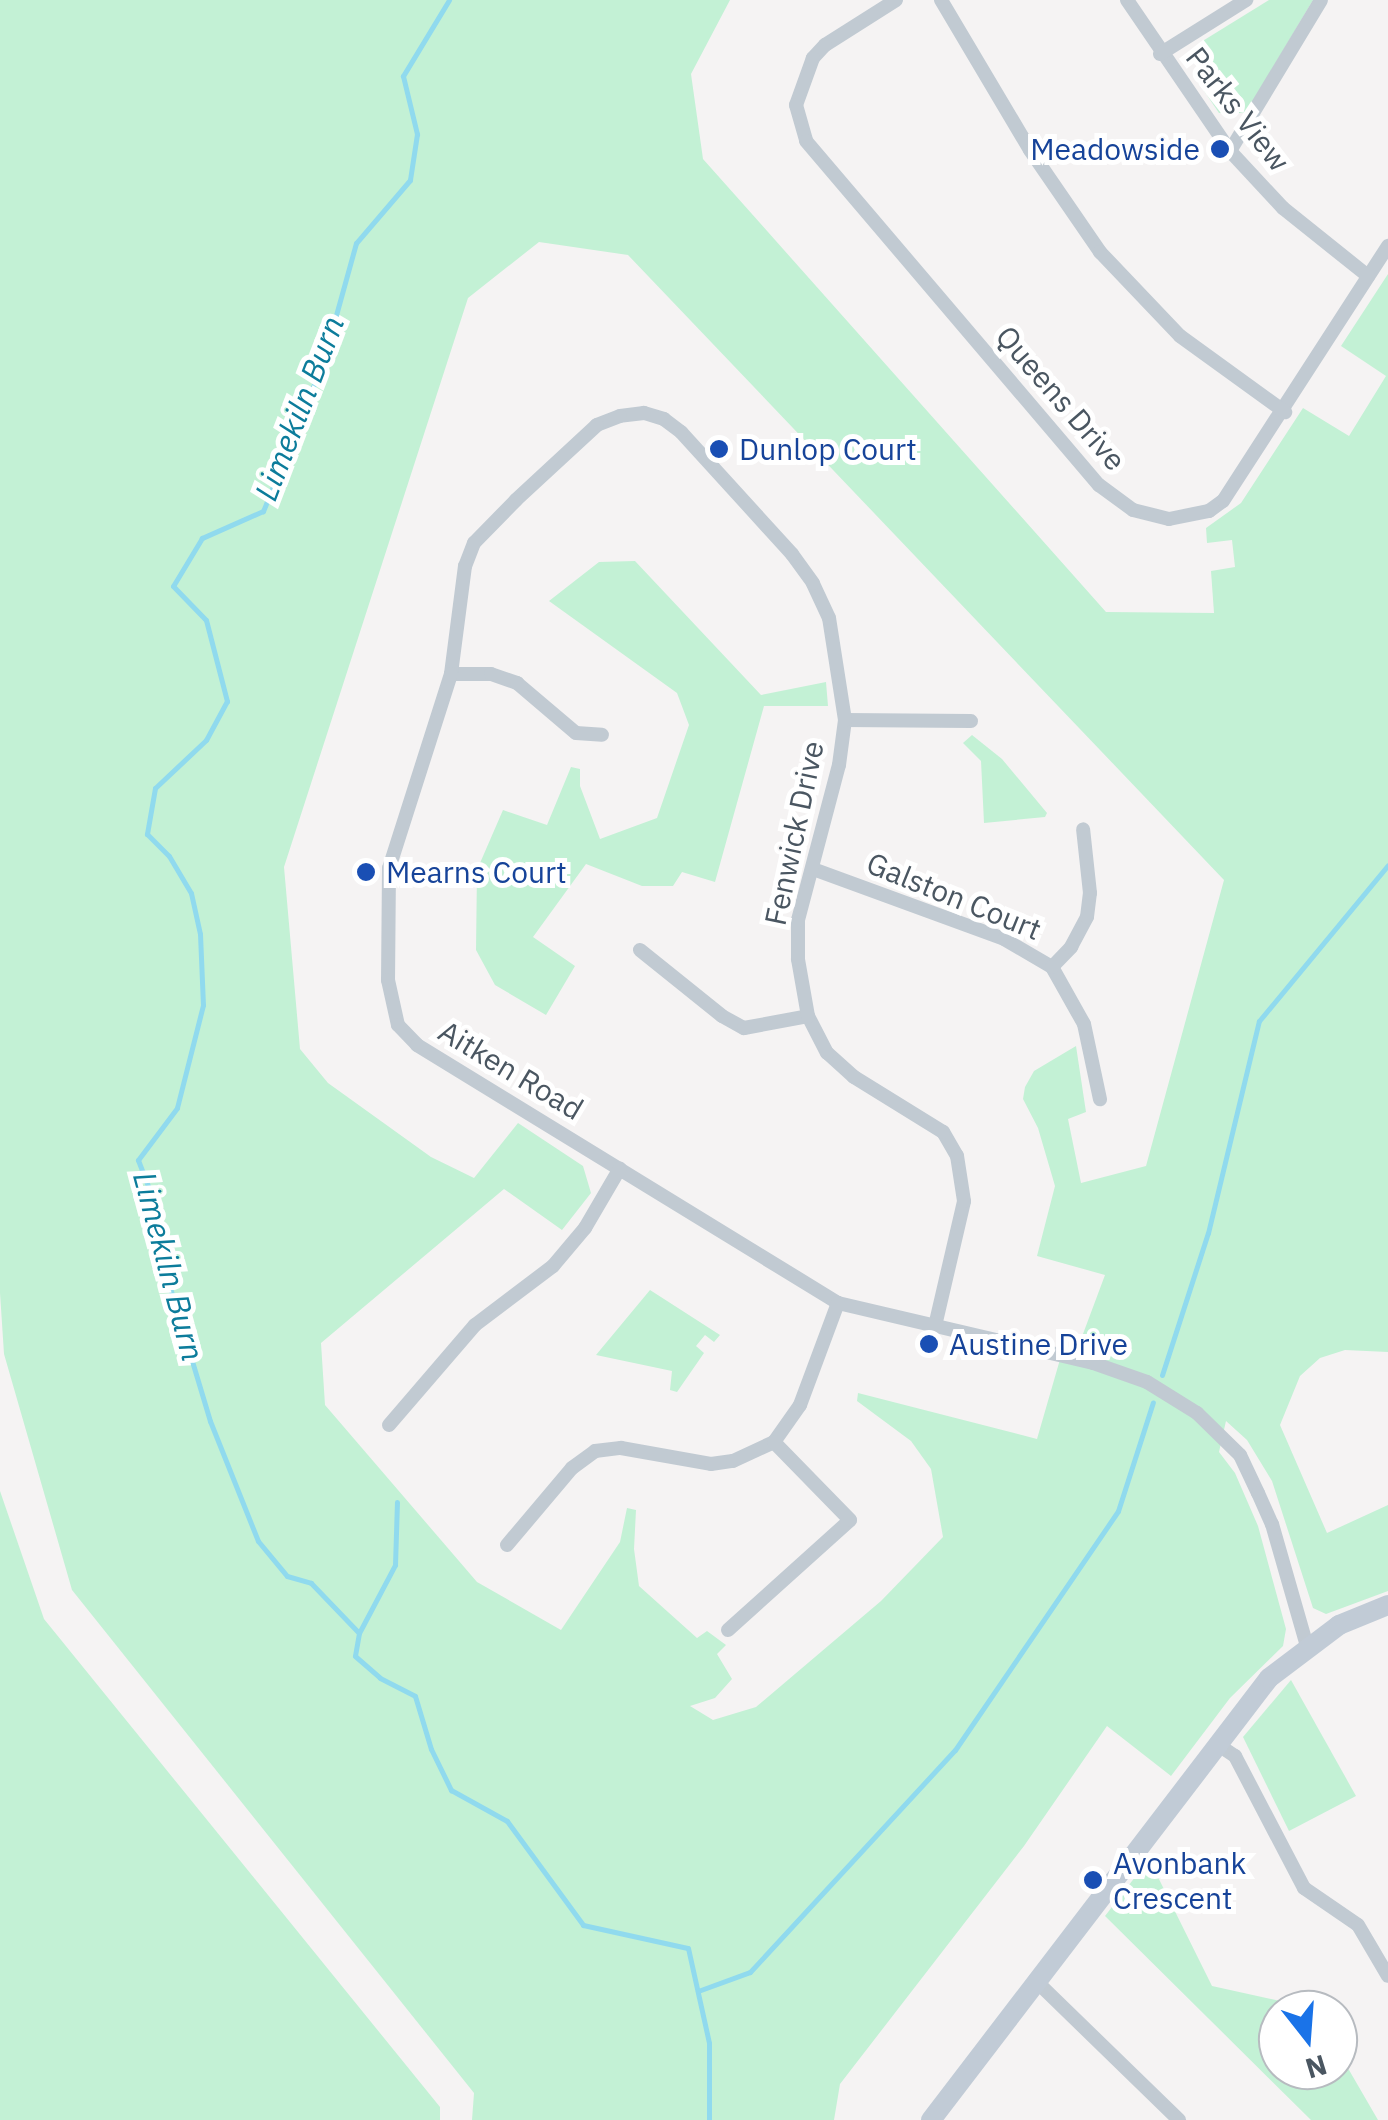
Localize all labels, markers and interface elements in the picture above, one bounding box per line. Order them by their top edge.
street label: Parks View [1178,40,1298,178]
place label: Meadowside [1030,131,1200,167]
marker: Meadowside [1209,138,1231,160]
water label: Limekiln Burn [246,310,352,506]
street label: Queens Drive [989,318,1133,478]
place label: Dunlop Court [739,431,917,467]
marker: Dunlop Court [708,438,730,460]
street label: Fenwick Drive [757,738,831,928]
street label: Galston Court [862,845,1046,947]
place label: Mearns Court [386,854,567,890]
marker: Mearns Court [355,861,377,883]
street label: Aitken Road [432,1013,590,1127]
water label: Limekiln Burn [125,1167,213,1365]
place label: Austine Drive [949,1326,1128,1362]
marker: Austine Drive [918,1333,940,1355]
place label: Avonbank Crescent [1113,1845,1246,1916]
marker: Avonbank Crescent [1082,1869,1104,1891]
north arrow [1258,1990,1358,2090]
text: N [1301,2047,1331,2088]

